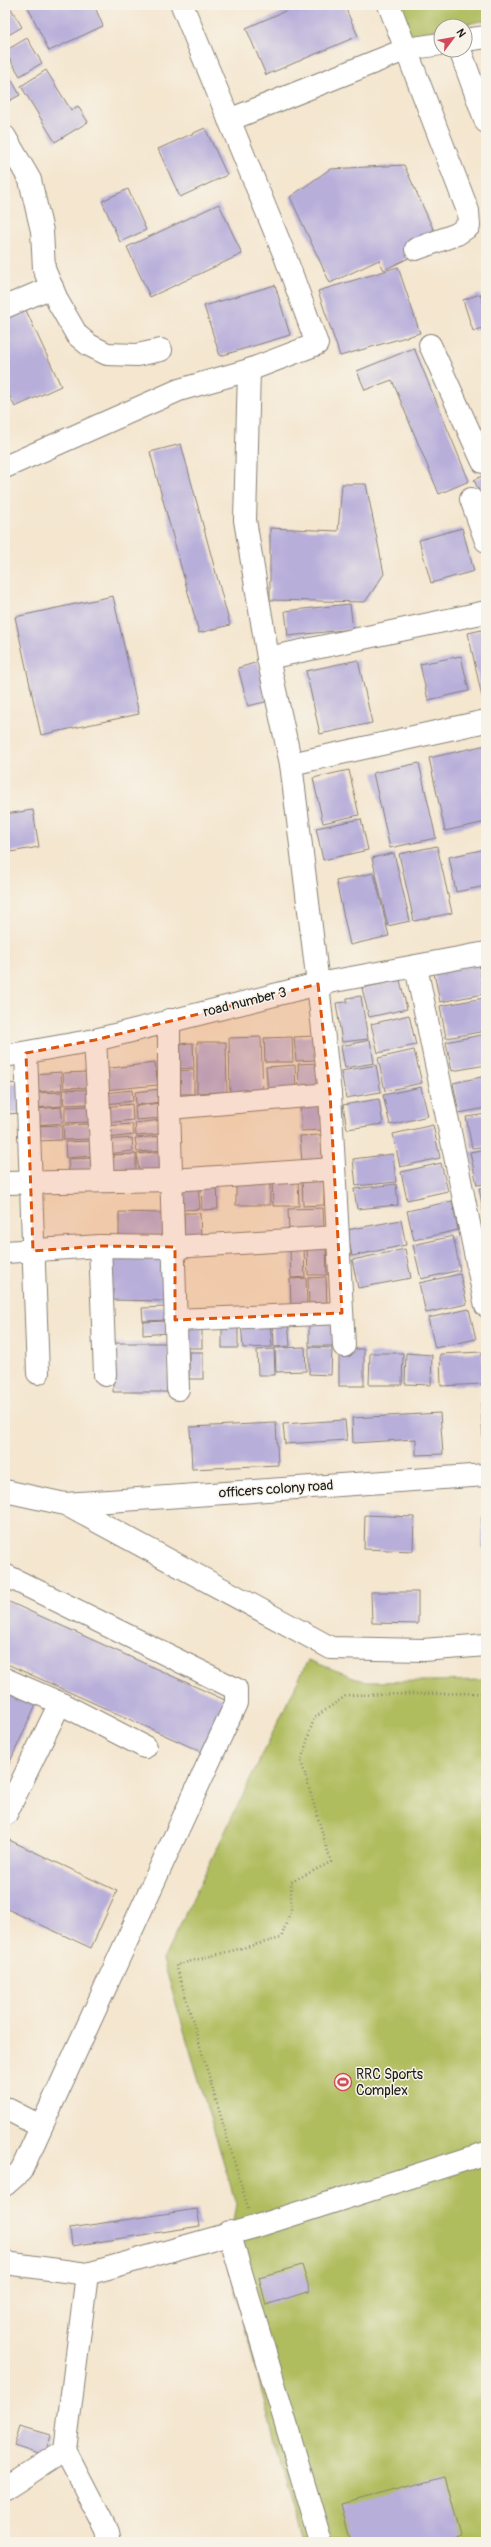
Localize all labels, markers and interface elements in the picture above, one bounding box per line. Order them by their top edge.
north arrow [433,18,473,58]
text: N [454,26,469,40]
street label: road number 3 [202,983,289,1021]
street label: officers colony road [218,1476,334,1501]
place label: RRC Sports Complex [356,2066,424,2099]
sports icon: RRC Sports Complex [333,2072,353,2092]

